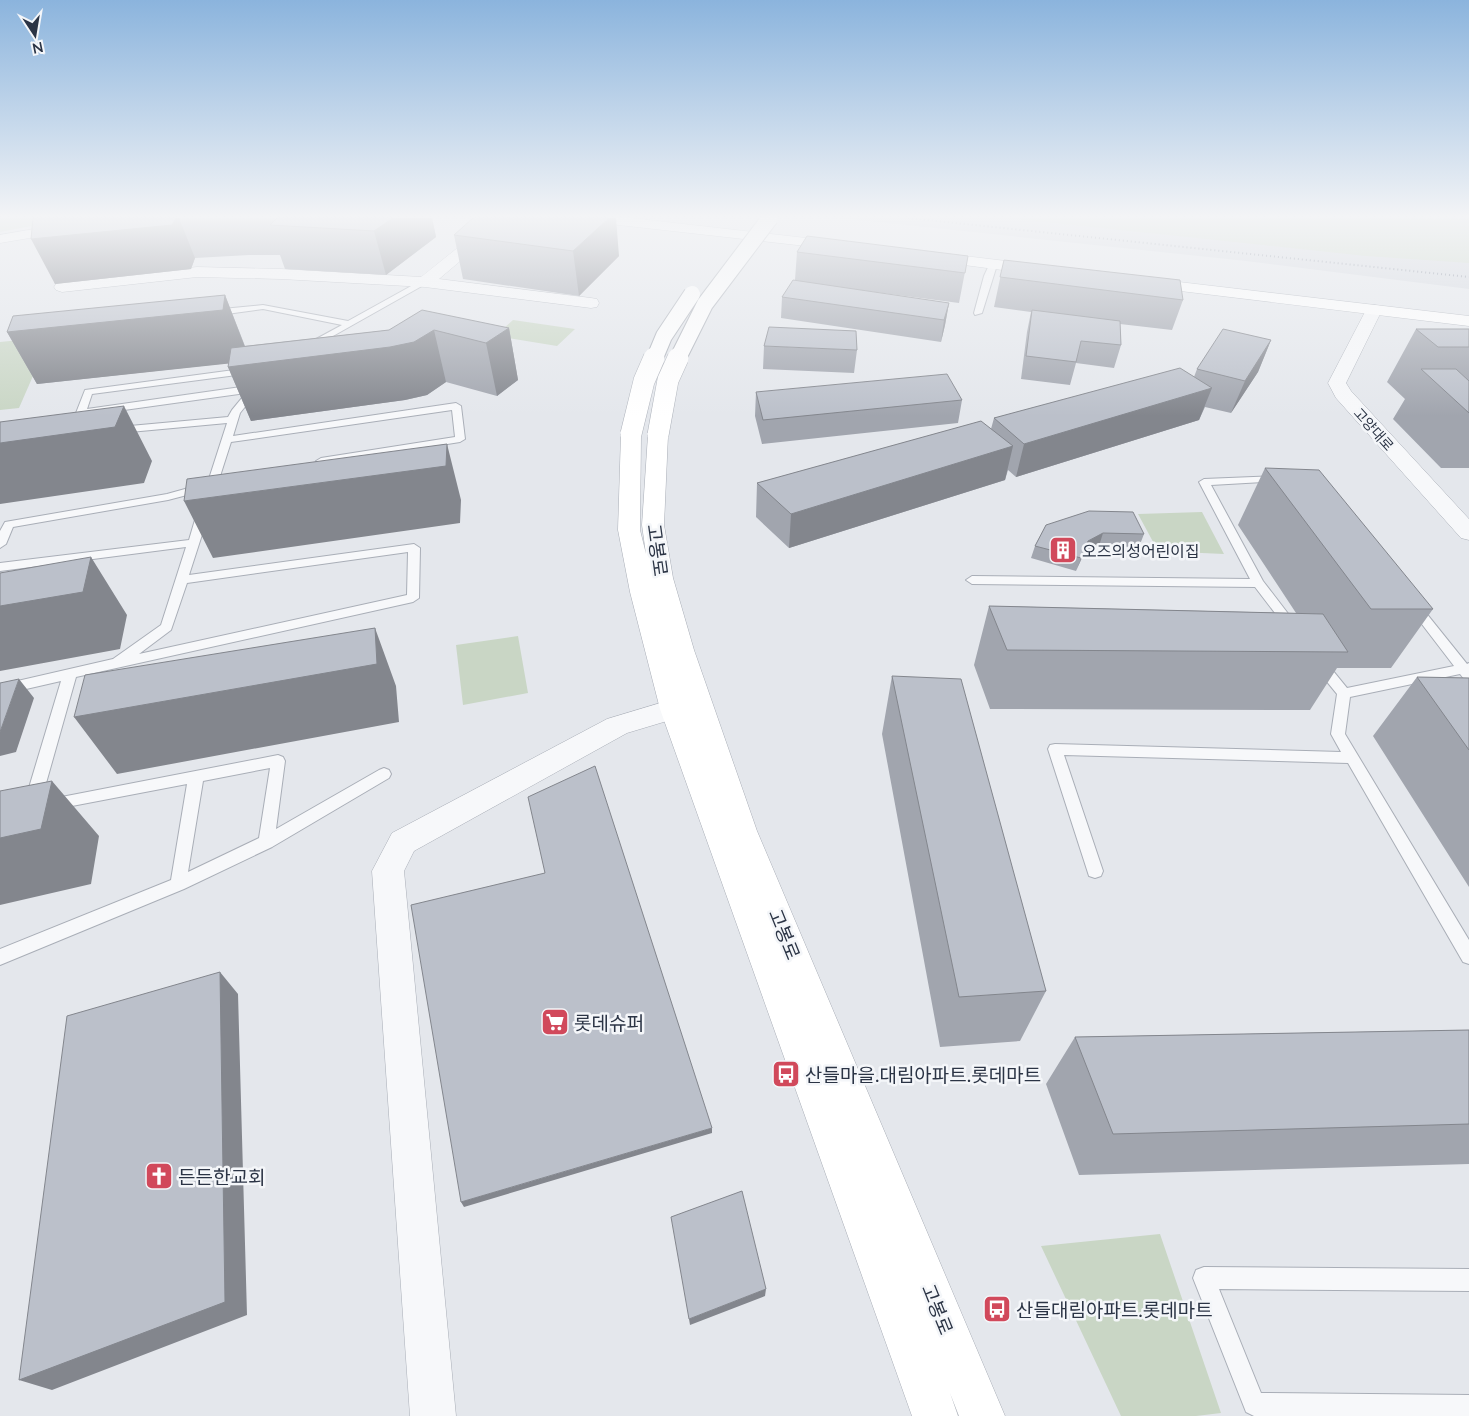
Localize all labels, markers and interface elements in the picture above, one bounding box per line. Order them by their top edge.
north arrow [10,10,60,60]
text: N [31,39,45,58]
street label: 고양대로 [1350,404,1398,454]
street label: 고봉로 [643,522,673,578]
building icon: 오즈의성어린이집 [1048,535,1078,565]
place label: 오즈의성어린이집 [1082,541,1200,560]
street label: 고봉로 [765,905,805,963]
supermarket icon: 롯데슈퍼 [540,1007,570,1037]
place label: 롯데슈퍼 [574,1011,644,1034]
bus stop icon: 산들마을.대림아파트.롯데마트 [771,1059,801,1089]
place label: 산들마을.대림아파트.롯데마트 [805,1063,1041,1086]
church icon: 든든한교회 [144,1161,174,1191]
place label: 든든한교회 [178,1165,265,1188]
street label: 고봉로 [918,1280,958,1338]
bus stop icon: 산들대림아파트.롯데마트 [982,1294,1012,1324]
place label: 산들대림아파트.롯데마트 [1016,1298,1213,1321]

